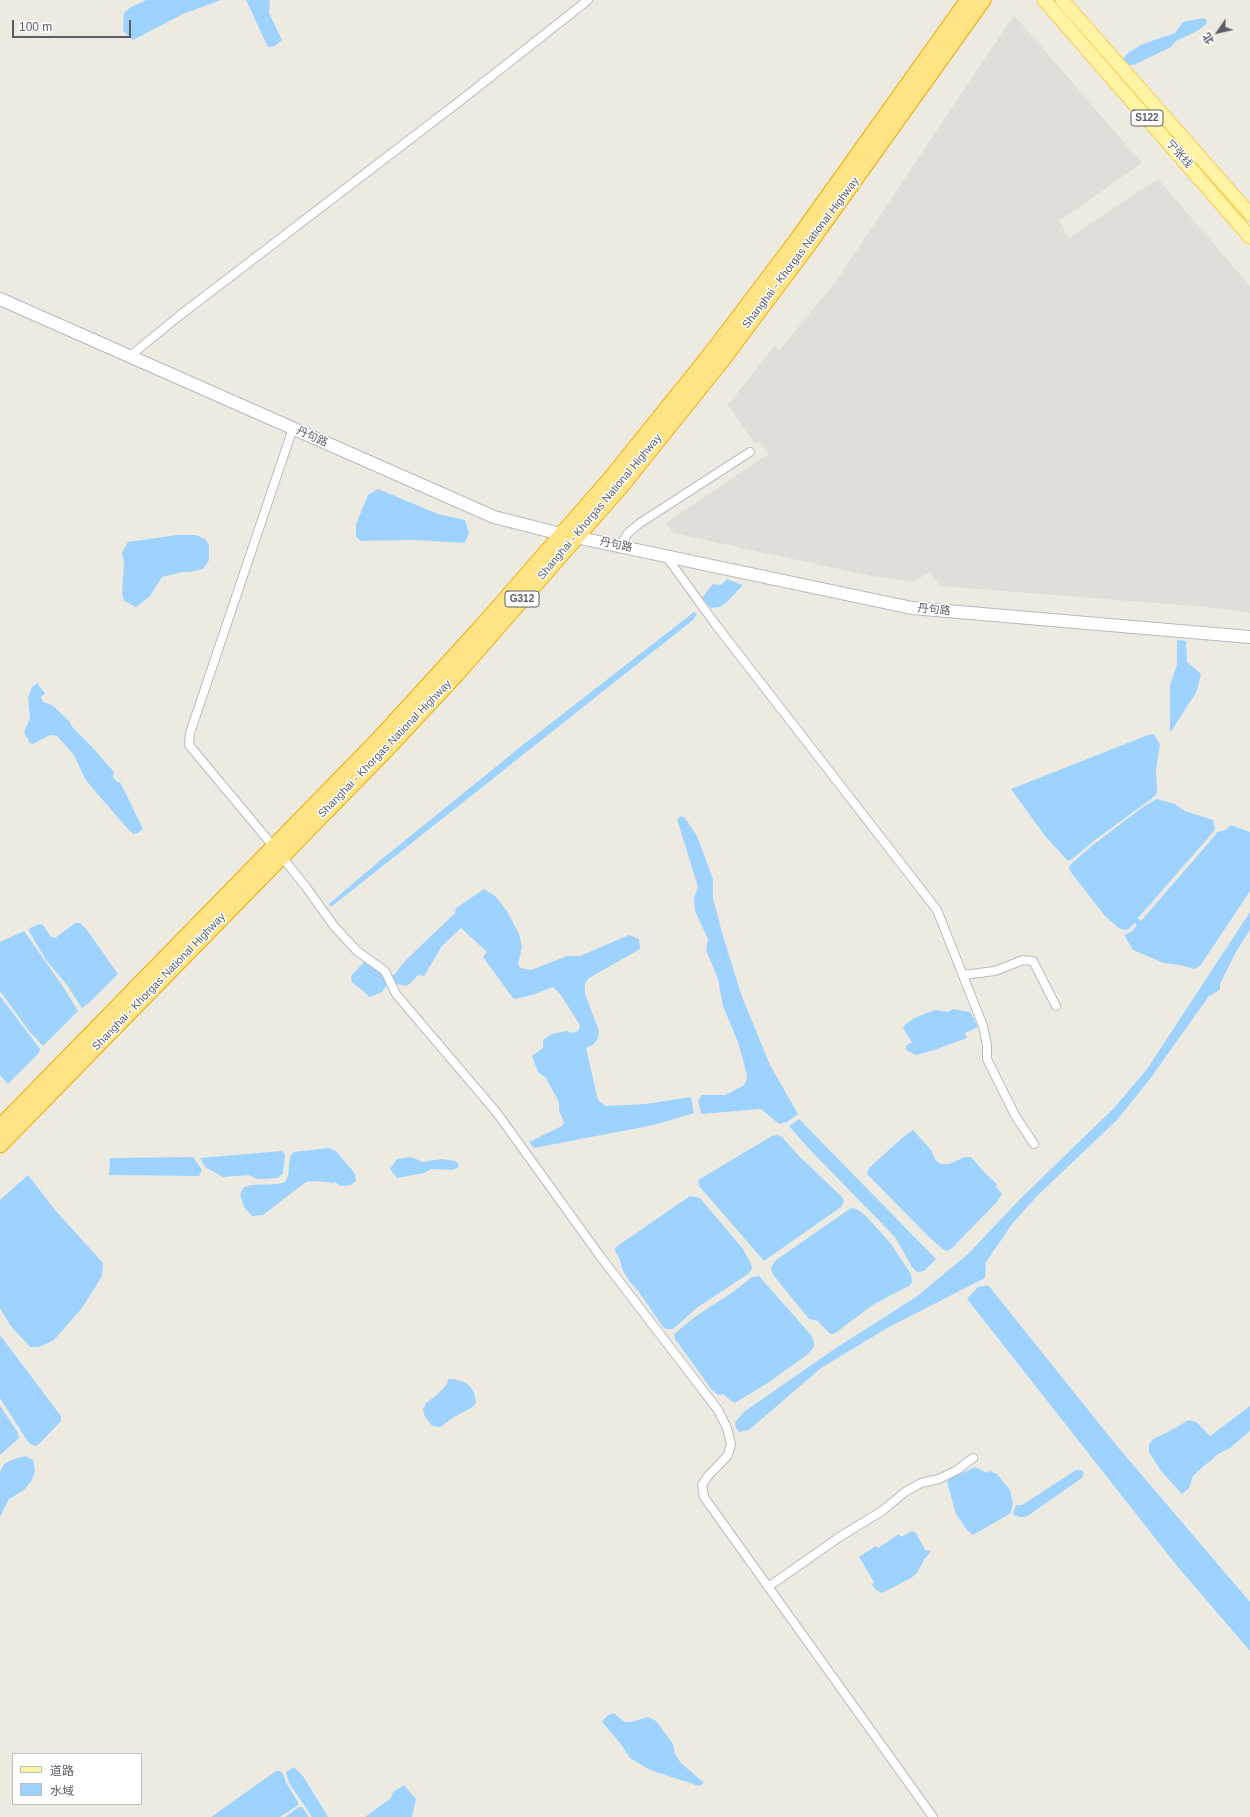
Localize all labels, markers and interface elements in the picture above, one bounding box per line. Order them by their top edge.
scale bar [14,12,133,38]
north arrow [1198,12,1238,52]
text: 100 m [19,20,52,34]
text: 北 [1200,31,1216,47]
road number: S122 [1131,110,1163,126]
street label: 宁张线 [1163,137,1195,171]
street label: Shanghai - Khorgas National Highway [740,175,862,331]
street label: 丹句路 [294,424,330,450]
street label: Shanghai - Khorgas National Highway [535,432,665,582]
street label: 丹句路 [598,535,634,555]
road number: G312 [505,591,539,607]
street label: 丹句路 [917,602,951,618]
street label: Shanghai - Khorgas National Highway [316,678,454,820]
street label: Shanghai - Khorgas National Highway [90,911,228,1053]
legend [12,1753,142,1805]
text: 道路 [50,1764,74,1778]
text: 水域 [50,1784,74,1798]

